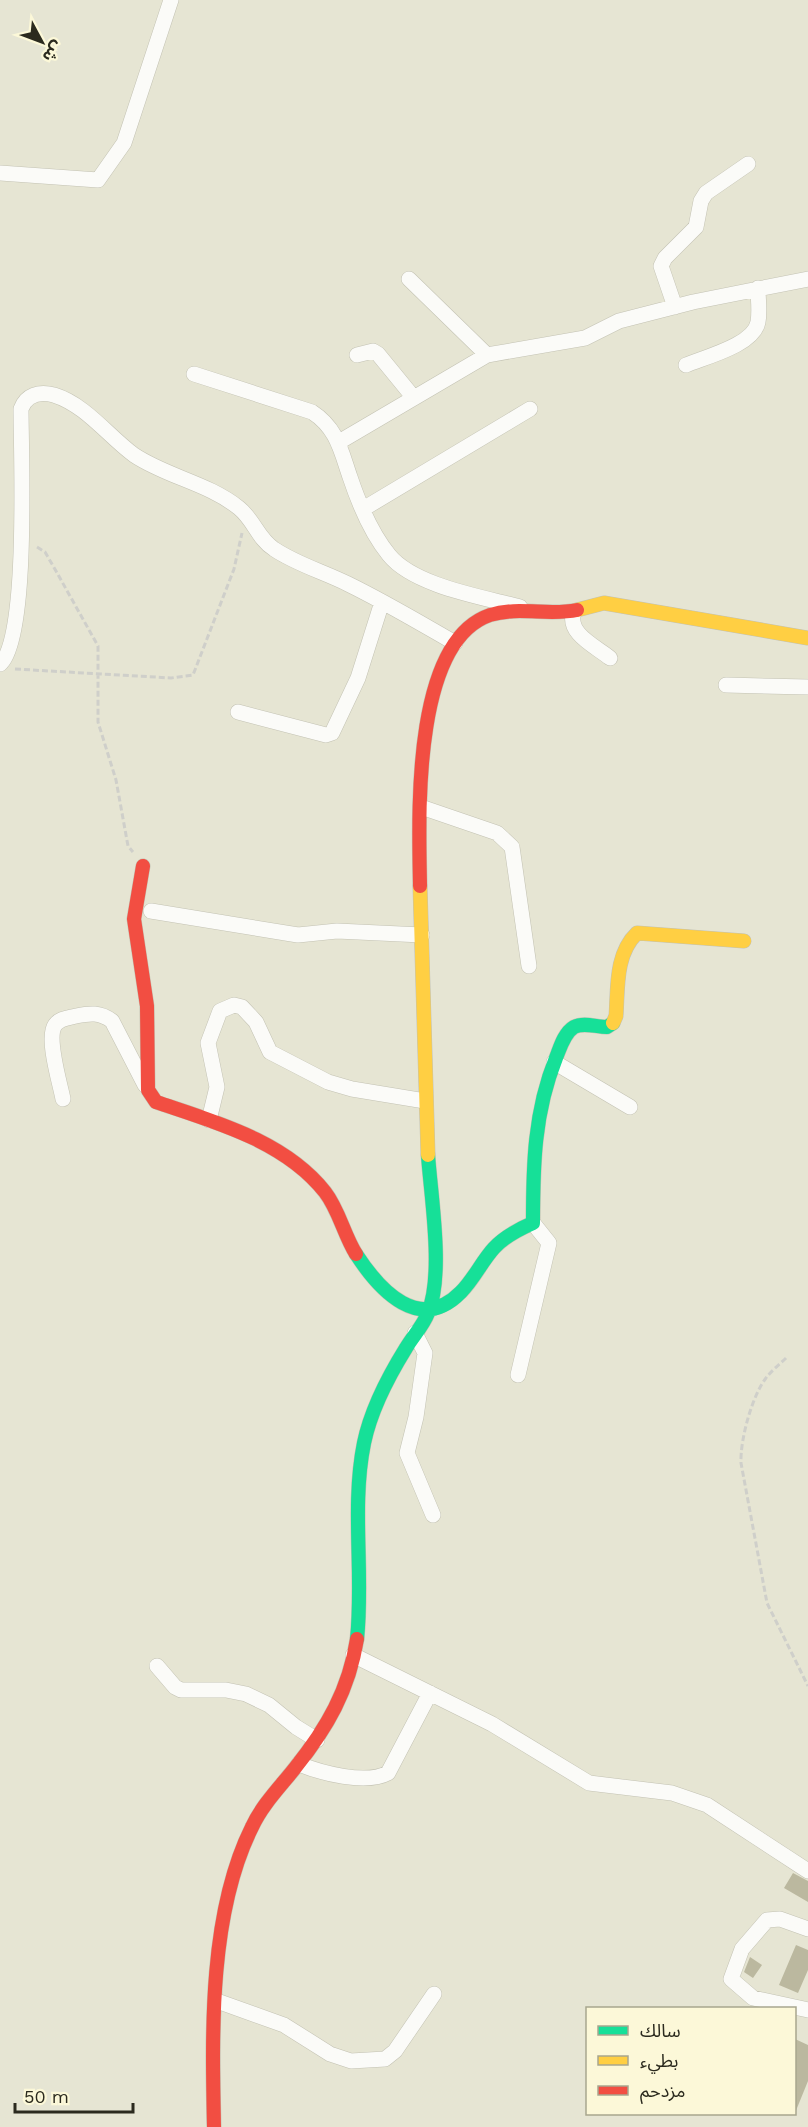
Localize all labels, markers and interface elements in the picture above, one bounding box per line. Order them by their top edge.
north arrow [12,12,72,72]
text: ش [39,37,67,66]
legend [586,2007,796,2115]
text: سالك [640,2020,681,2041]
text: بطيء [640,2050,678,2074]
scale bar [15,2076,134,2114]
text: مزدحم [640,2080,685,2104]
text: 50 m [24,2086,69,2107]

